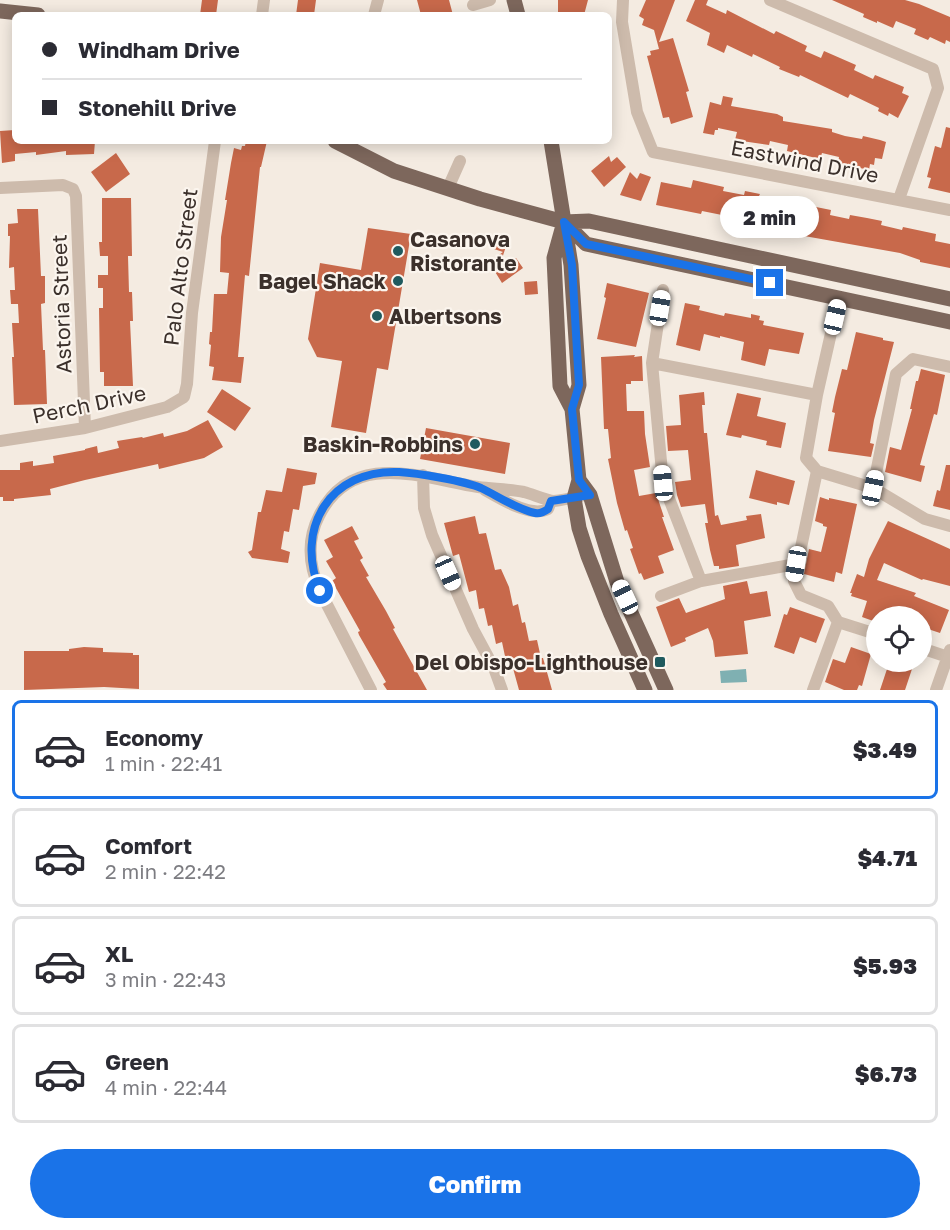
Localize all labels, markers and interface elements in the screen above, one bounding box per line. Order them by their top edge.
text: Windham Drive [78,36,240,63]
text: Stonehill Drive [78,94,236,121]
street label: Eastwind Drive [729,134,881,188]
street label: Palo Alto Street [157,187,203,347]
callout: 2 min [720,196,820,238]
text: 2 min [743,205,796,229]
place label: Casanova Ristorante [410,226,517,276]
street label: Astoria Street [46,234,76,374]
marker: Casanova Ristorante [391,244,405,258]
place label: Bagel Shack [258,268,386,294]
route end [756,269,783,296]
marker: Bagel Shack [391,274,405,288]
car [648,289,672,327]
car [822,297,848,337]
place label: Albertsons [389,303,502,329]
marker: Albertsons [370,309,384,323]
street label: Perch Drive [30,379,148,429]
place label: Baskin-Robbins [303,431,463,457]
marker: Baskin-Robbins [468,437,482,451]
car [652,464,674,502]
car [860,469,886,507]
car [784,545,808,583]
car [432,553,464,593]
route start [306,577,333,604]
car [609,577,641,617]
map controls [866,606,932,672]
button: locate [866,606,932,672]
place label: Del Obispo-Lighthouse [415,649,648,675]
marker: Del Obispo-Lighthouse [653,655,667,669]
icon: car [33,723,87,777]
text: Economy [105,724,203,751]
text: $3.49 [853,736,917,763]
text: 1 min · 22:41 [105,751,222,775]
icon: car [33,831,87,885]
text: Comfort [105,832,192,859]
text: $4.71 [857,844,917,871]
text: 2 min · 22:42 [105,859,226,883]
icon: car [33,939,87,993]
text: XL [105,940,133,967]
text: $5.93 [853,952,917,979]
text: 3 min · 22:43 [105,967,226,991]
icon: car [33,1047,87,1101]
text: Green [105,1048,169,1075]
text: $6.73 [855,1060,917,1087]
text: 4 min · 22:44 [105,1075,227,1099]
button: Confirm [30,1149,920,1218]

